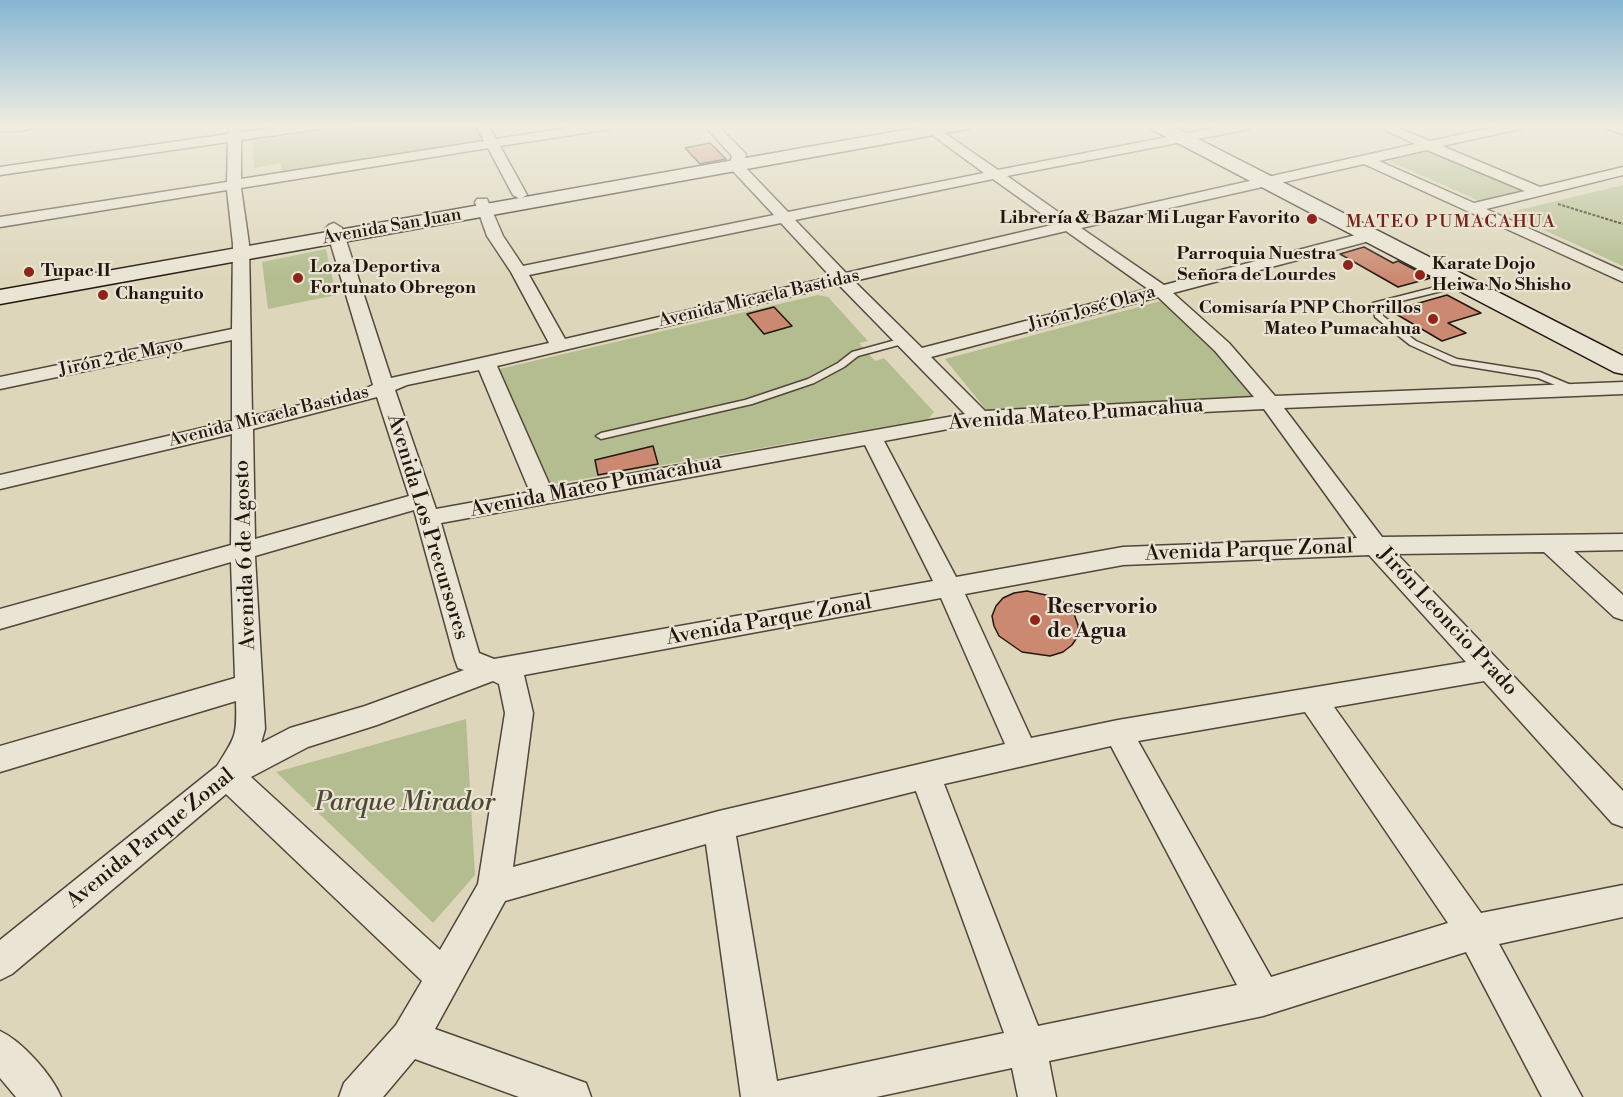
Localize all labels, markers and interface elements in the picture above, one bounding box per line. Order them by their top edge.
street label: Avenida San Juan [321,204,463,250]
place label: Librería & Bazar Mi Lugar Favorito [1000,208,1300,230]
marker: Librería & Bazar Mi Lugar Favorito [1305,212,1319,226]
district label: MATEO PUMACAHUA [1346,212,1556,234]
place label: Parroquia Nuestra Señora de Lourdes [1177,244,1336,286]
place label: Karate Dojo Heiwa No Shisho [1432,254,1571,296]
place label: Loza Deportiva Fortunato Obregon [310,257,476,300]
marker: Parroquia Nuestra Señora de Lourdes [1341,258,1355,272]
place label: Tupac II [41,261,111,283]
marker: Tupac II [22,265,36,279]
street label: Avenida Micaela Bastidas [656,265,862,333]
marker: Karate Dojo Heiwa No Shisho [1413,268,1427,282]
marker: Loza Deportiva Fortunato Obregon [291,271,305,285]
street label: Jirón José Olaya [1026,282,1158,336]
place label: Changuito [115,284,204,306]
marker: Changuito [96,288,110,302]
place label: Comisaría PNP Chorrillos Mateo Pumacahua [1199,298,1421,340]
marker: Comisaría PNP Chorrillos Mateo Pumacahua [1426,312,1440,326]
street label: Jirón 2 de Mayo [57,334,185,382]
street label: Avenida Micaela Bastidas [167,382,371,452]
street label: Avenida Mateo Pumacahua [948,394,1204,436]
street label: Avenida Los Precursores [381,411,473,643]
street label: Avenida Mateo Pumacahua [468,450,724,524]
street label: Avenida 6 de Agosto [230,459,262,651]
street label: Avenida Parque Zonal [1145,535,1353,567]
street label: Jirón Leoncio Prado [1372,542,1522,702]
street label: Avenida Parque Zonal [664,591,874,651]
place label: Reservorio de Agua [1047,595,1158,645]
marker: Reservorio de Agua [1028,613,1042,627]
street label: Avenida Parque Zonal [62,764,240,914]
park label: Parque Mirador [315,788,495,820]

